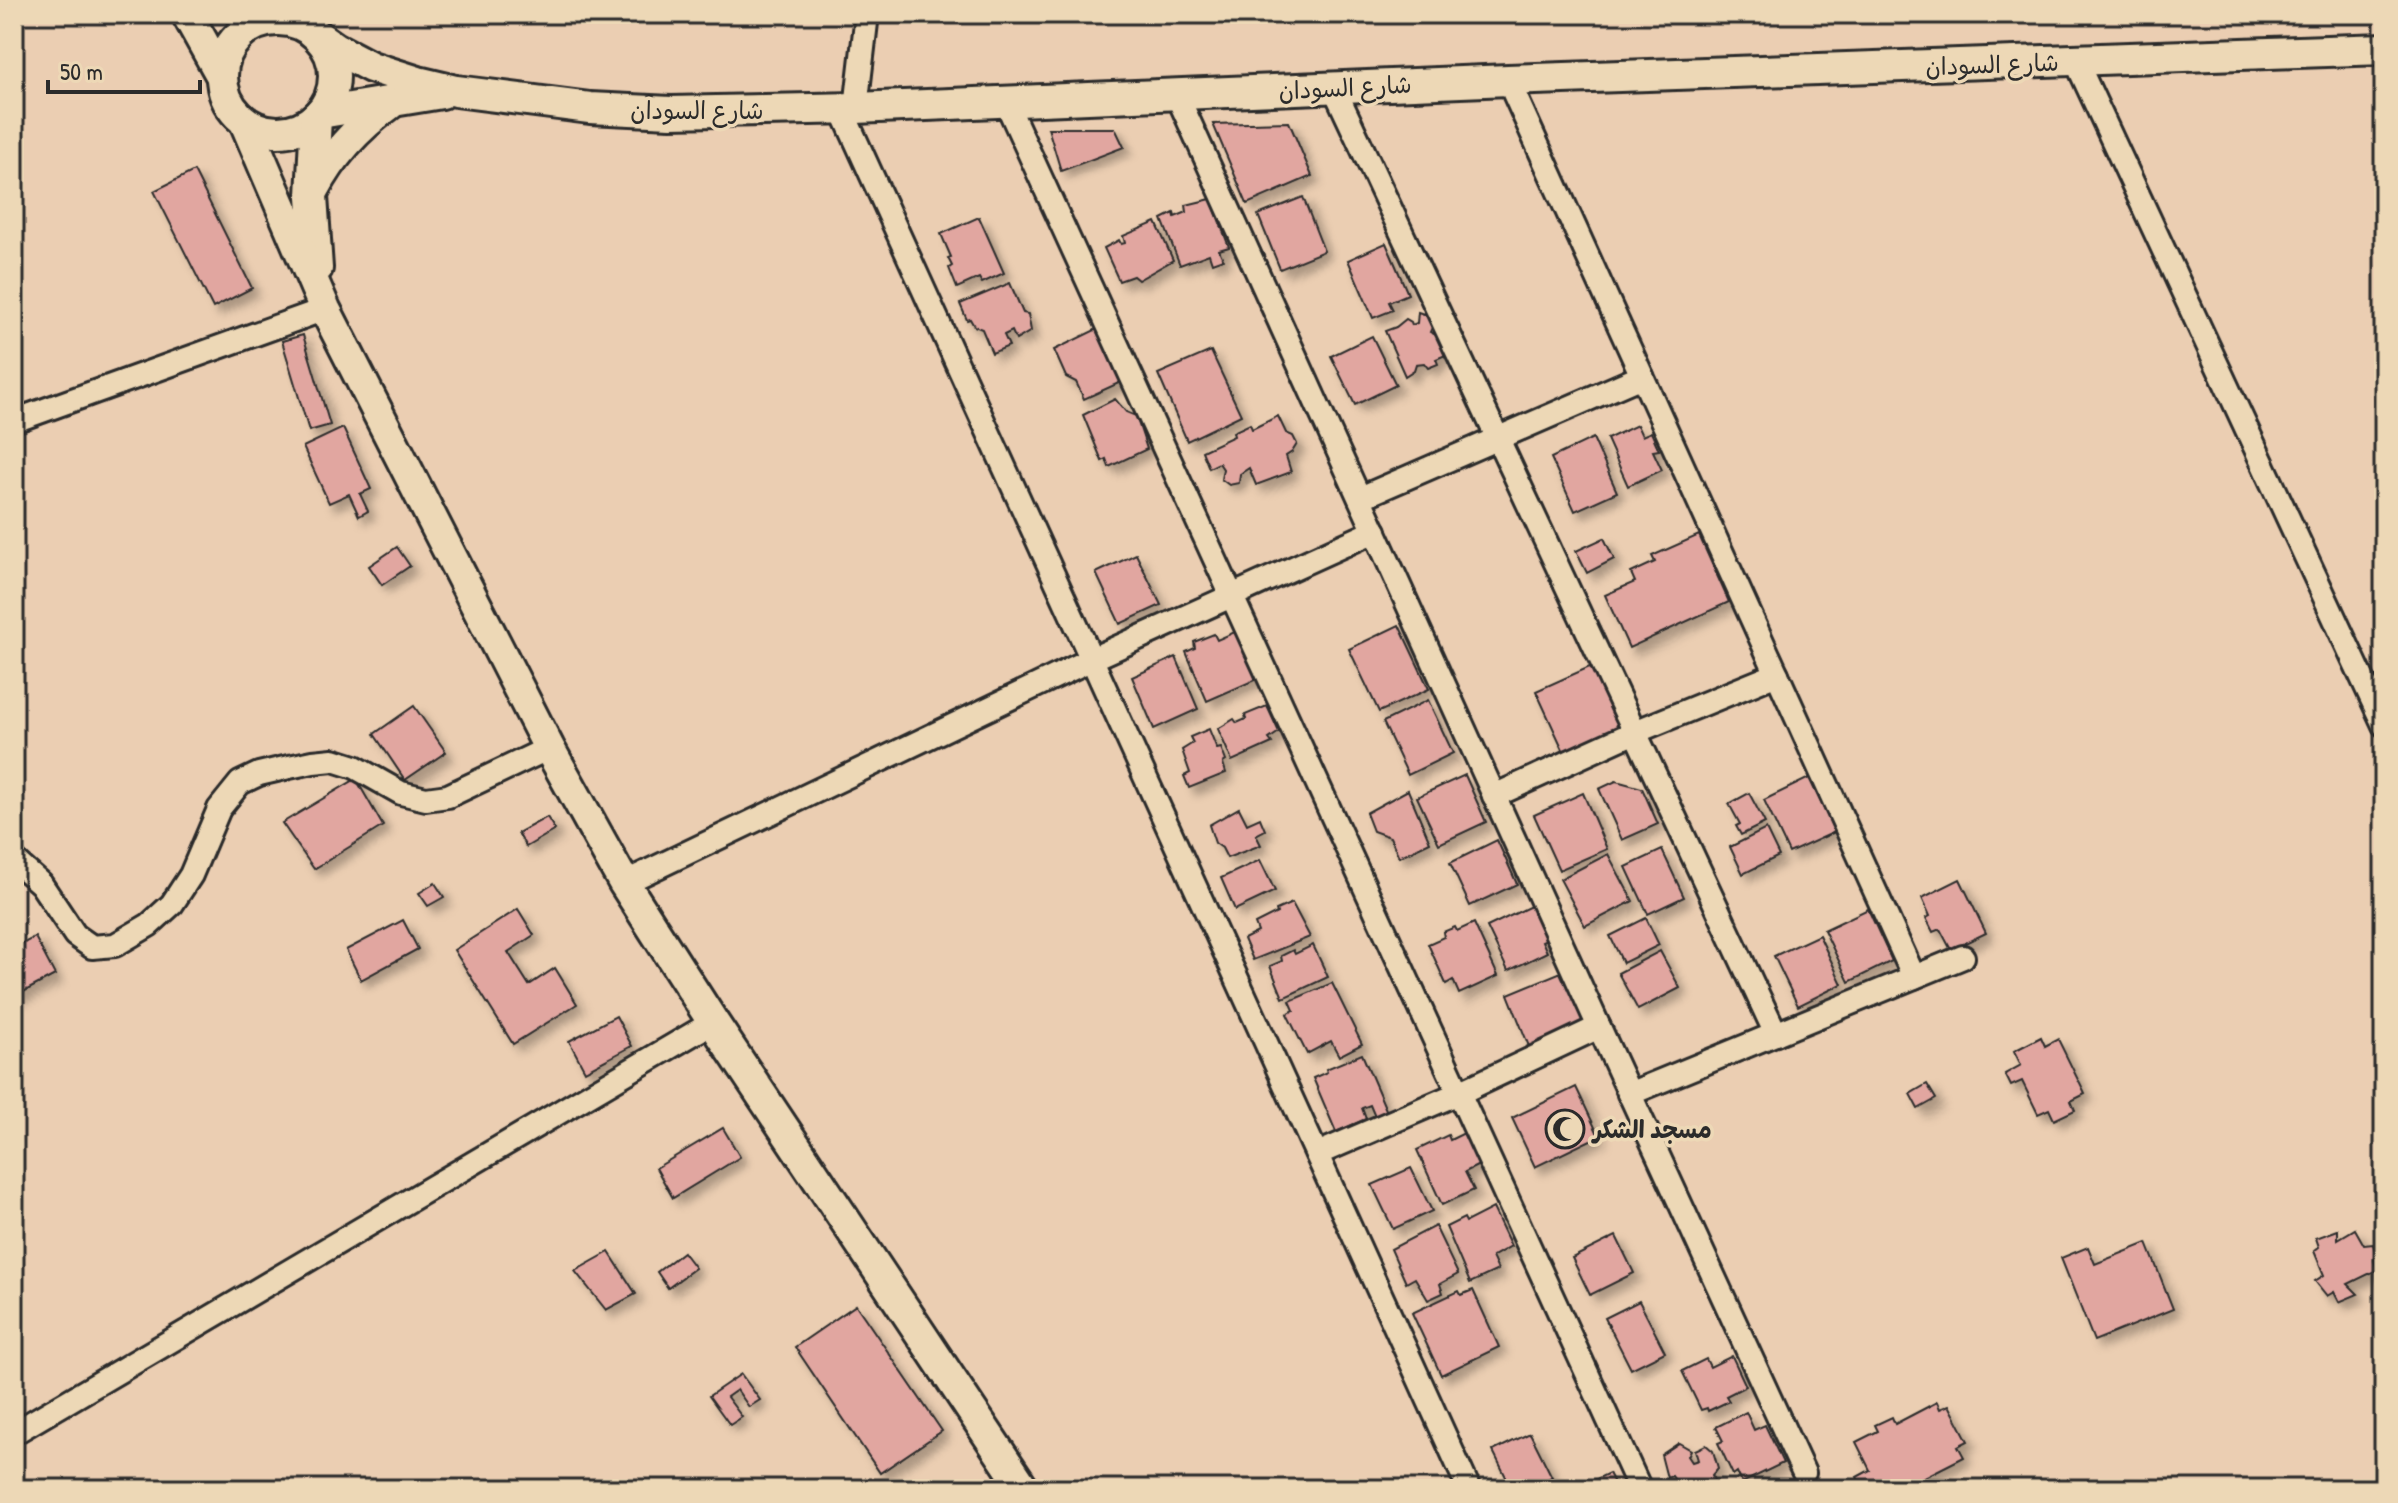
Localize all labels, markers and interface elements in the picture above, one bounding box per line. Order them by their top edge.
scale bar [48,44,200,94]
street label: شارع السودان [1925,46,2059,84]
text: 50 m [60,55,103,87]
street label: شارع السودان [1278,68,1413,108]
street label: شارع السودان [630,94,764,128]
mosque icon: مسجد الشكر [1544,1108,1586,1150]
place label: مسجد الشكر [1591,1113,1712,1145]

